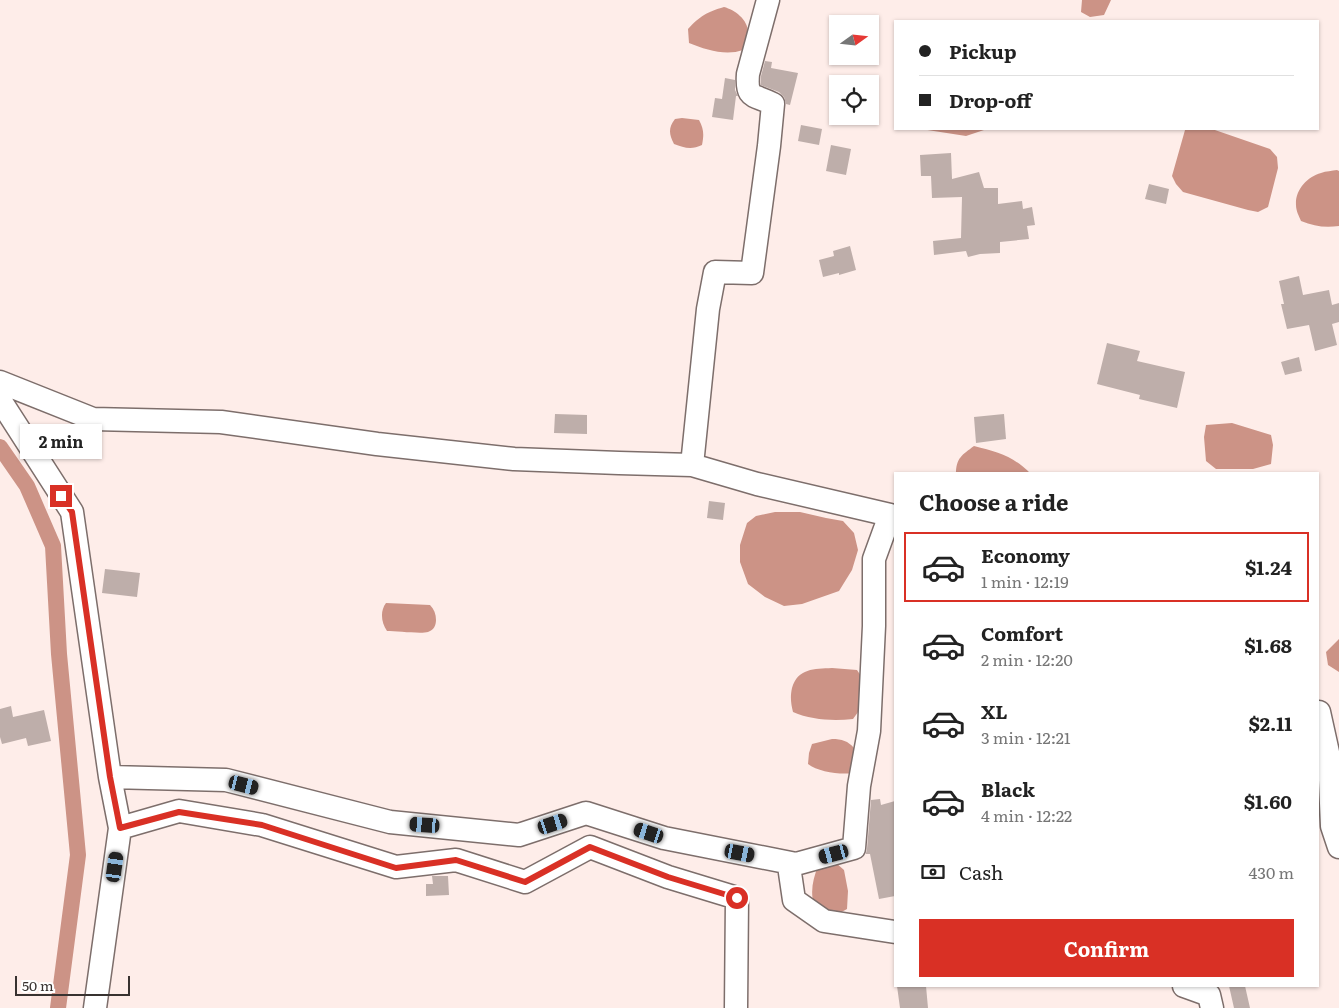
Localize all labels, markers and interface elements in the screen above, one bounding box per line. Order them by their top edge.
north arrow [829,15,879,65]
map controls [829,15,879,125]
text: Pickup [949,37,1017,65]
button: locate [829,75,879,125]
text: Drop-off [949,86,1032,114]
callout: 2 min [20,424,102,458]
text: 2 min [39,429,83,453]
route end [50,485,72,507]
text: Choose a ride [919,485,1068,518]
text: Economy [981,541,1070,569]
icon: car [921,545,966,590]
text: $1.24 [1245,553,1292,581]
text: 1 min · 12:19 [981,569,1069,593]
text: Comfort [981,619,1063,647]
icon: car [921,623,966,668]
text: $1.68 [1244,631,1292,659]
text: 2 min · 12:20 [981,647,1073,671]
text: XL [981,697,1008,725]
icon: car [921,701,966,746]
text: $2.11 [1249,709,1292,737]
text: 3 min · 12:21 [981,725,1070,749]
car [227,774,260,796]
text: Black [981,775,1035,803]
icon: car [921,779,966,824]
text: $1.60 [1244,787,1292,815]
text: 4 min · 12:22 [981,803,1072,827]
car [536,812,569,836]
car [409,816,440,834]
car [632,821,665,845]
car [723,843,756,863]
car [817,843,850,865]
car [105,851,124,883]
icon: cash [919,858,947,886]
text: Cash [959,858,1003,886]
text: 430 m [1249,860,1294,884]
route start [726,887,748,909]
button: Confirm [919,919,1294,977]
scale bar [15,973,130,996]
text: 50 m [22,975,54,995]

